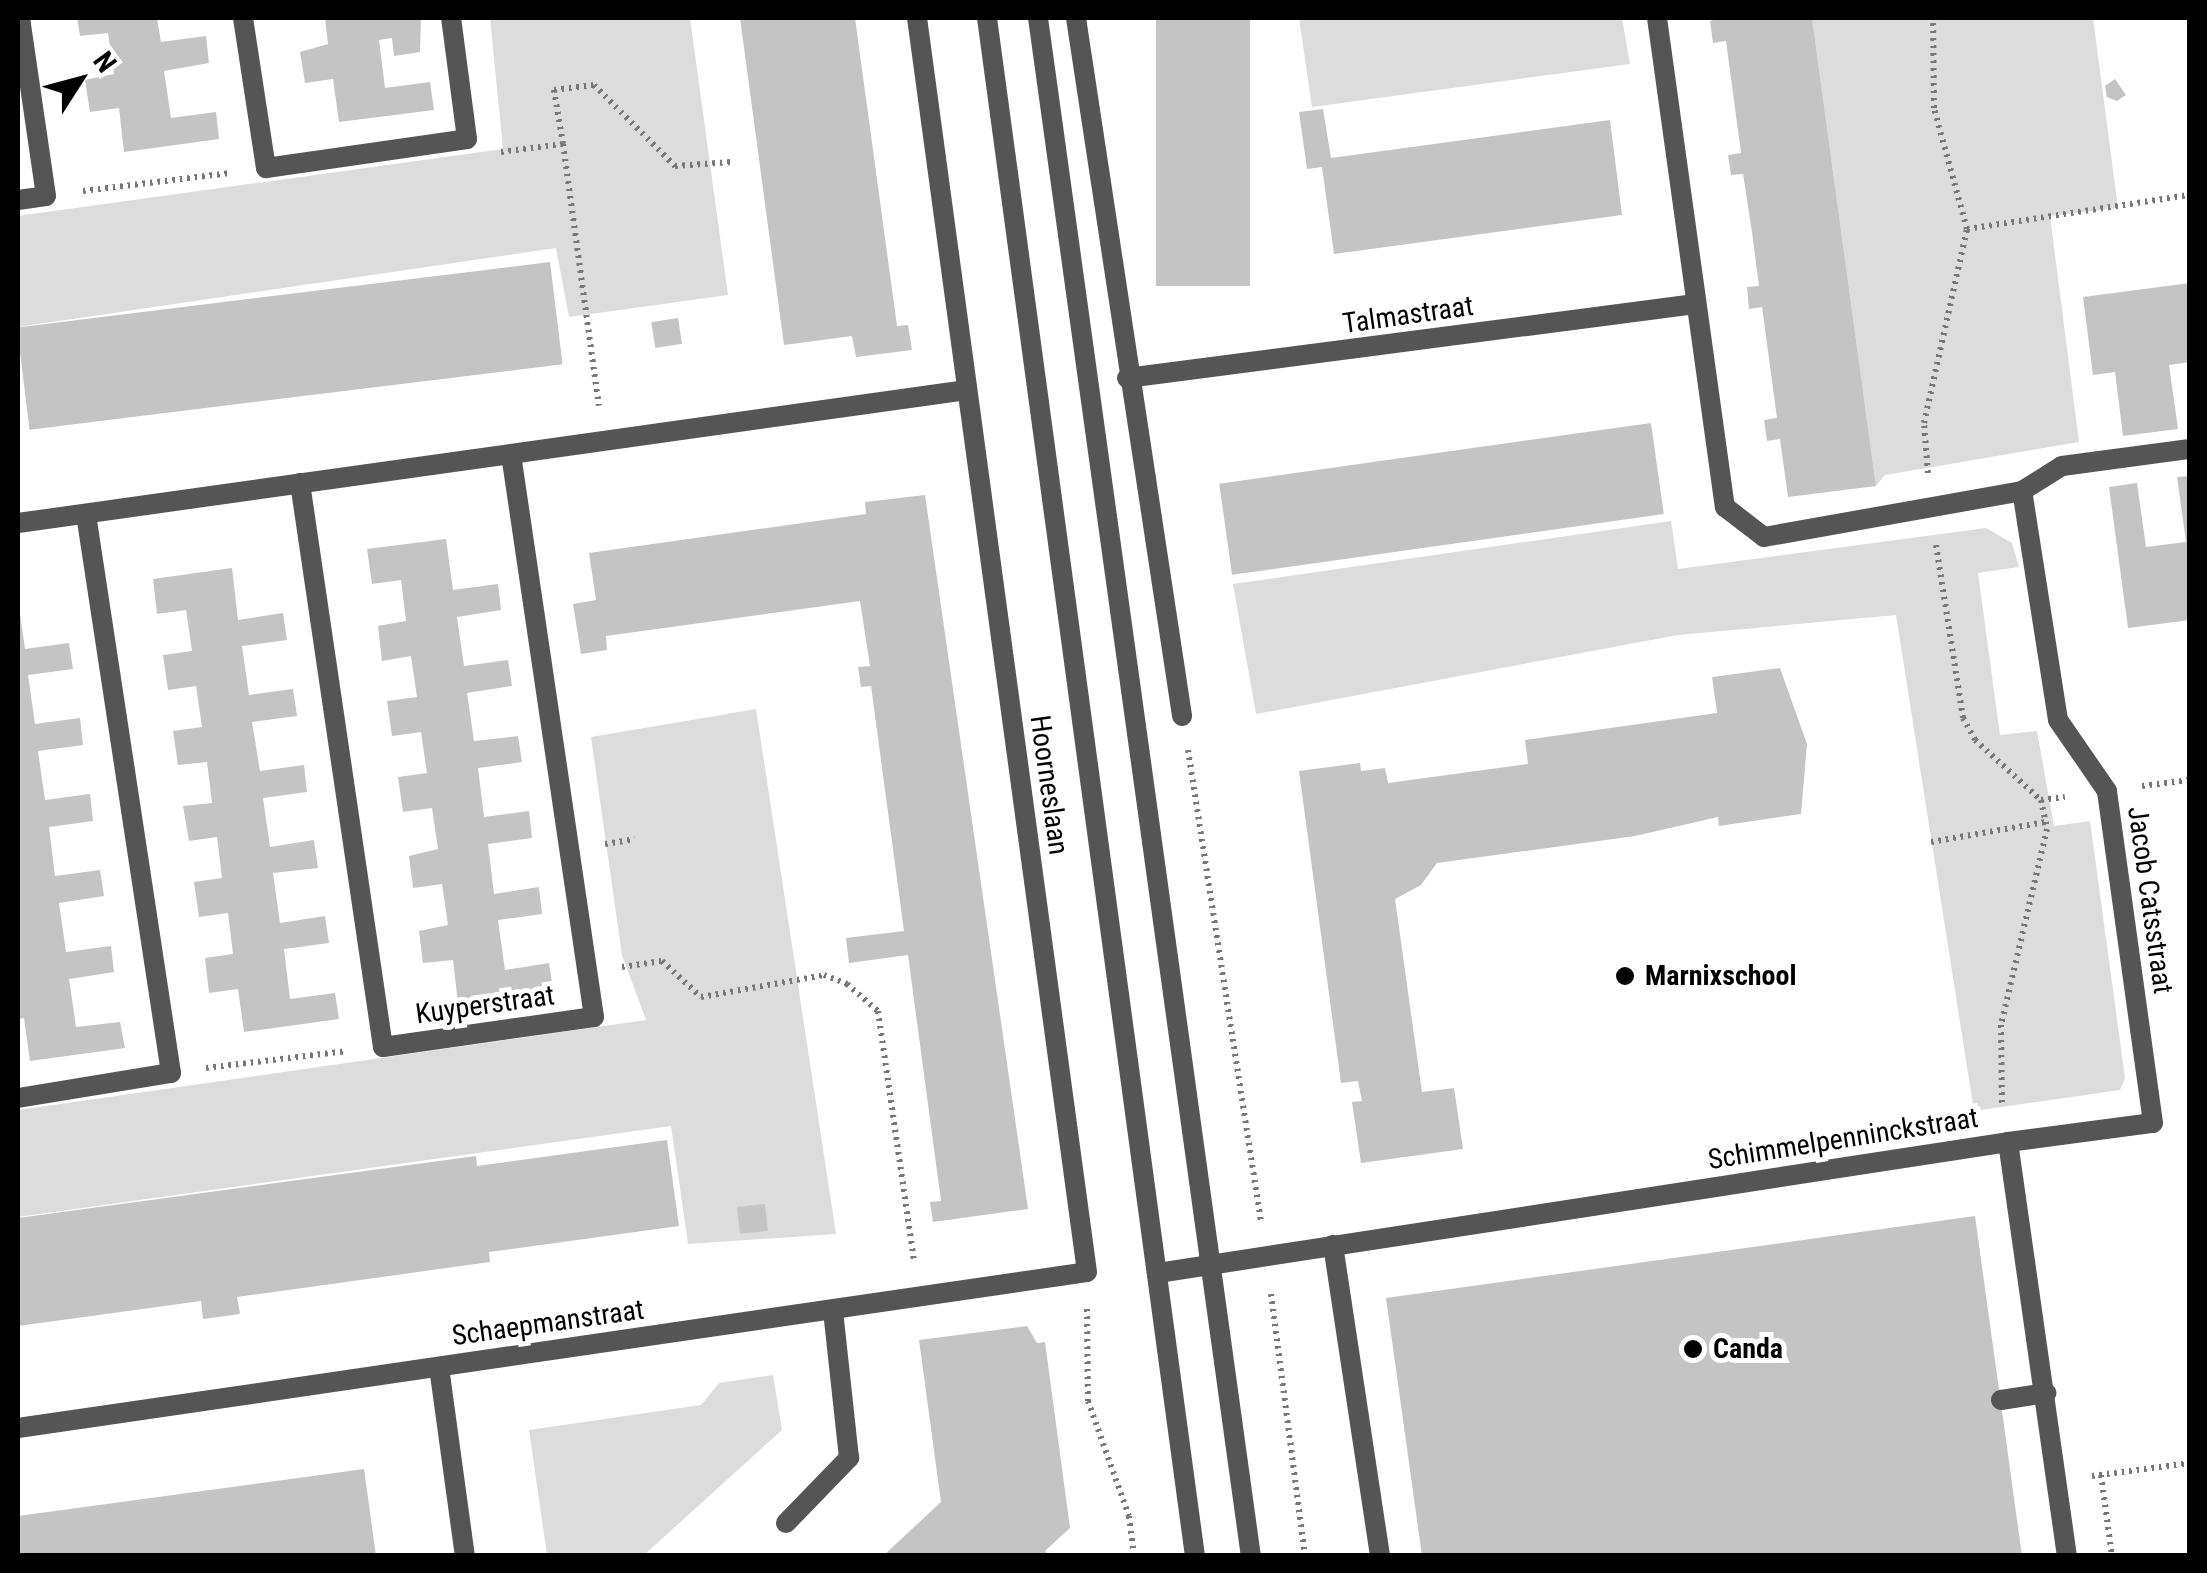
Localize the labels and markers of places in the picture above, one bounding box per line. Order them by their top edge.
place label: Marnixschool [1645,959,1796,993]
marker: Marnixschool [1614,965,1636,987]
place label: Canda [1713,1332,1783,1366]
marker: Canda [1682,1338,1704,1360]

